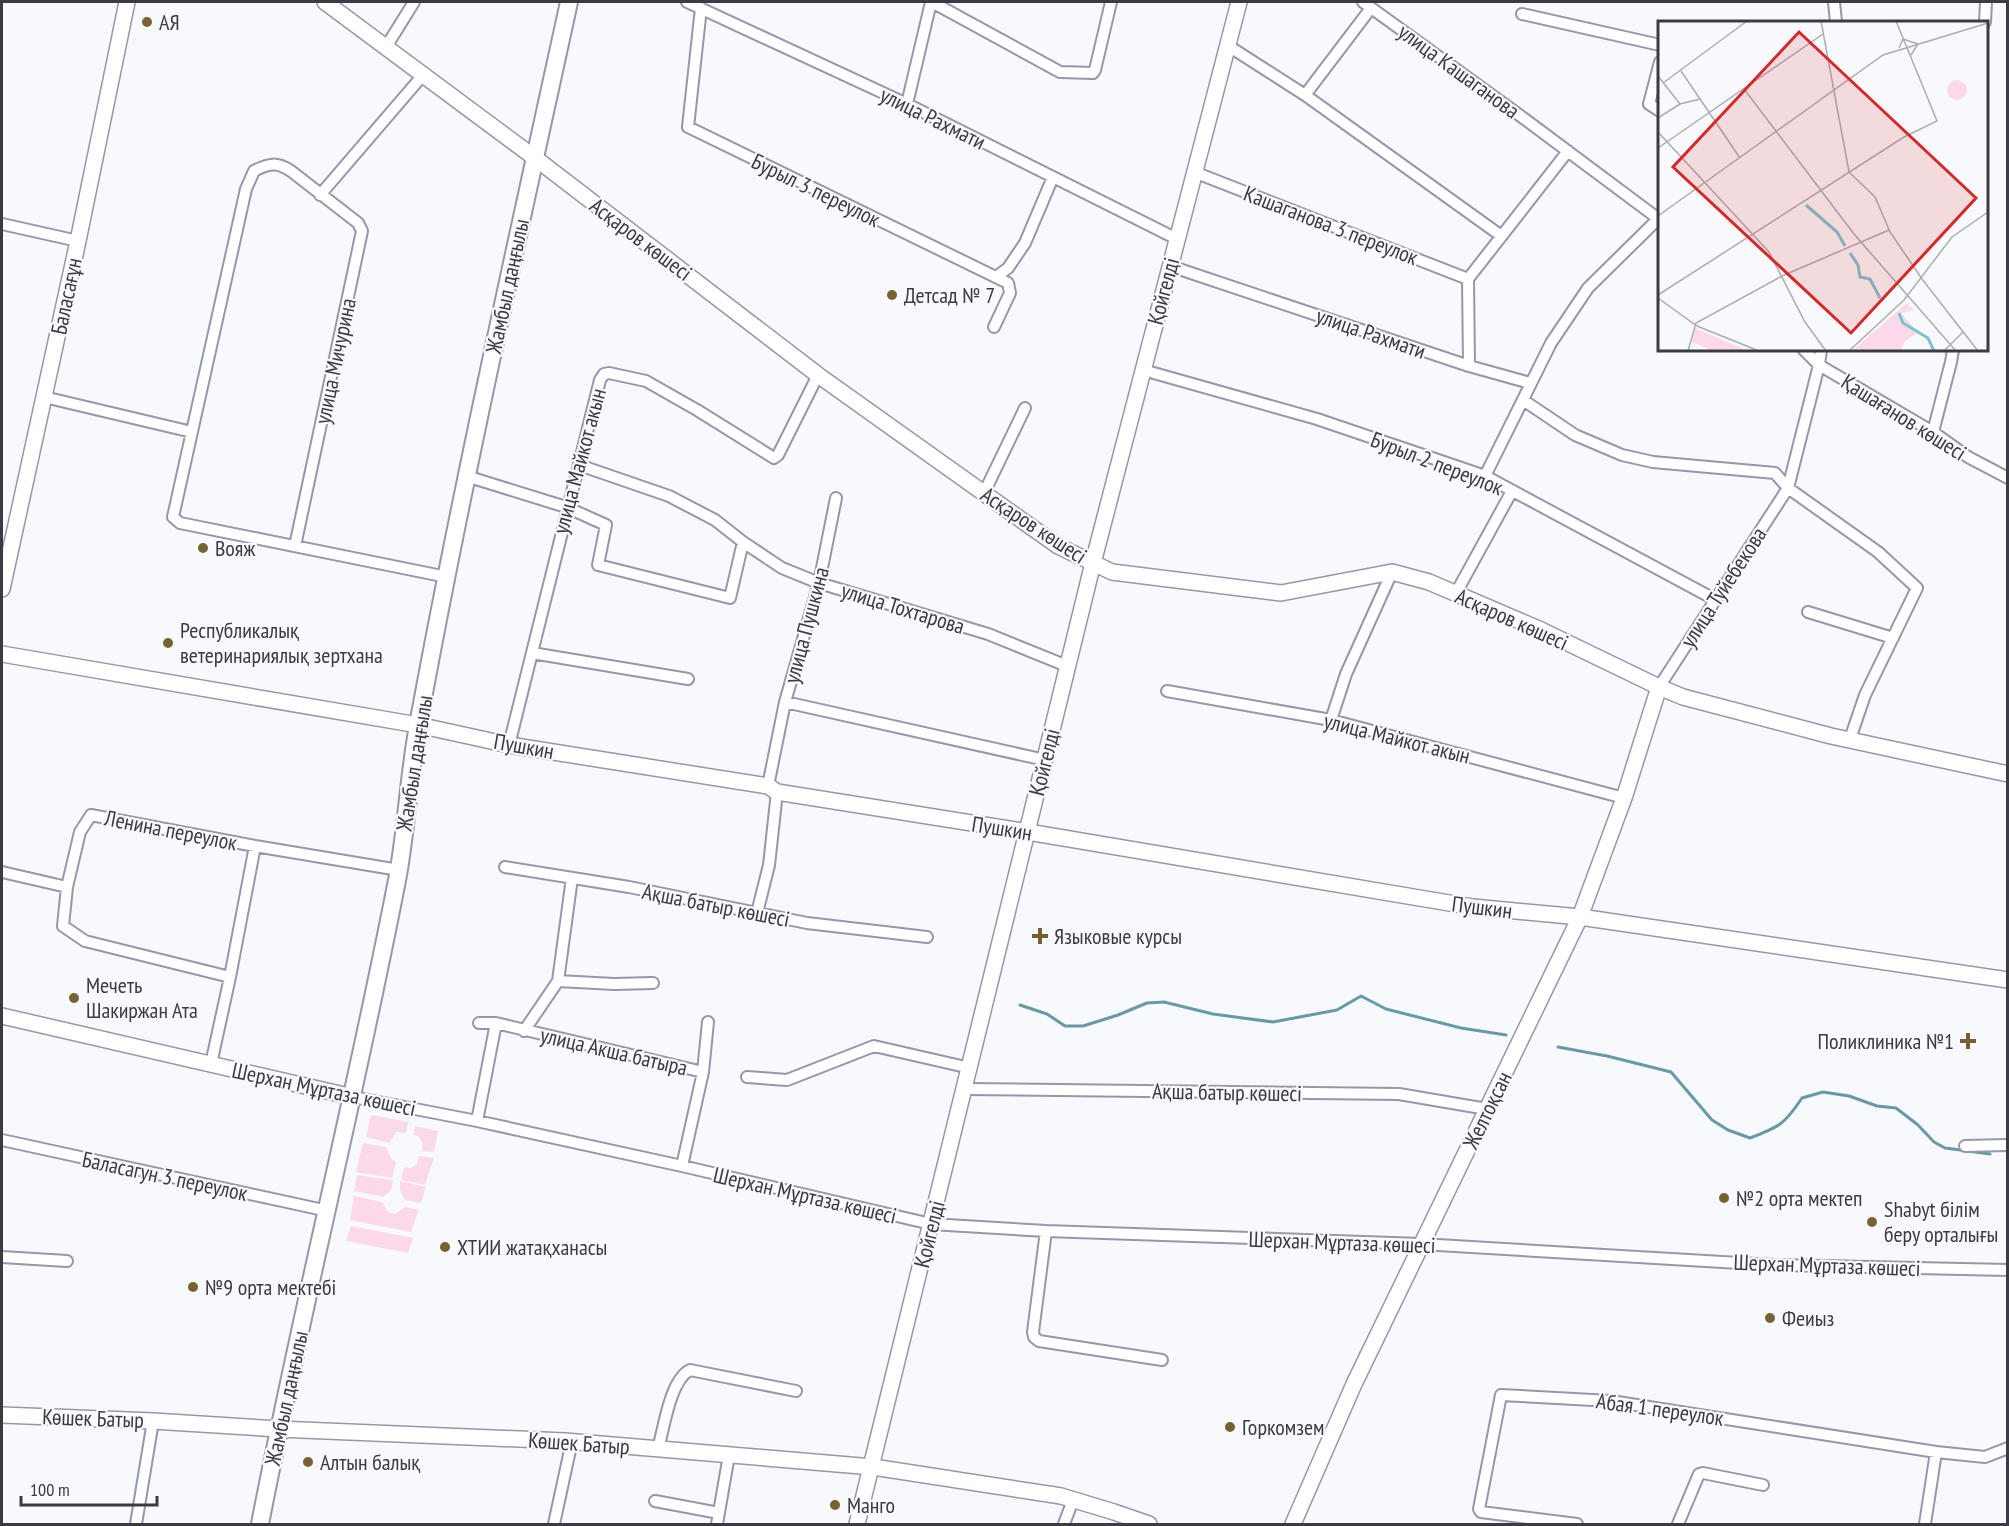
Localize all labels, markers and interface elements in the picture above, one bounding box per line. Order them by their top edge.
place label: АЯ [159,8,180,36]
marker: АЯ [140,15,154,29]
street label: улица Кашаганова [1393,18,1525,124]
inset map [1658,21,1988,351]
street label: улица Рахмати [876,80,990,156]
street label: Бурыл 3 переулок [747,147,885,233]
street label: Кашаганова 3 переулок [1240,179,1423,271]
street label: Асқаров көшесі [584,191,698,287]
street label: Жамбыл даңғылы [479,216,535,357]
street label: Баласағұн [44,255,88,337]
street label: Қойгелді [1141,255,1185,327]
place label: Детсад № 7 [904,281,995,309]
marker: Детсад № 7 [885,288,899,302]
street label: улица Мичурина [308,295,362,427]
street label: улица Рахмати [1313,301,1429,365]
street label: Қашағанов көшесі [1836,367,1972,467]
street label: улица Майкот акын [546,385,612,537]
street label: Бурыл 2 переулок [1367,425,1508,501]
street label: Асқаров көшесі [976,480,1092,570]
street label: улица Туйебекова [1674,522,1772,652]
place label: Вояж [215,534,255,562]
marker: Вояж [196,541,210,555]
street label: улица Пушкина [777,564,835,686]
street label: улица Тохтарова [838,576,968,640]
street label: Асқаров көшесі [1451,582,1573,656]
place label: Республикалық ветеринариялық зертхана [180,616,383,669]
marker: Республикалық ветеринариялық зертхана [161,636,175,650]
street label: Жамбыл даңғылы [389,693,439,834]
street label: улица Майкот акын [1321,706,1473,770]
street label: Қойгелді [1022,726,1066,798]
street label: Пушкин [492,727,556,765]
street label: Ленина переулок [101,803,240,857]
street label: Пушкин [970,809,1034,847]
street label: Ақша батыр көшесі [640,877,792,933]
street label: Пушкин [1450,889,1514,925]
place label: Языковые курсы [1054,922,1182,950]
marker: Языковые курсы [1031,927,1049,945]
place label: Мечеть Шакиржан Ата [86,971,198,1024]
marker: Мечеть Шакиржан Ата [67,991,81,1005]
street label: улица Акша батыра [538,1020,690,1082]
place label: Поликлиника №1 [1818,1027,1954,1055]
marker: Поликлиника №1 [1959,1032,1977,1050]
street label: Шерхан Мұртаза көшесі [230,1056,418,1122]
street label: Желтоқсан [1456,1067,1518,1154]
street label: Ақша батыр көшесі [1152,1077,1302,1107]
street label: Баласагун 3 переулок [80,1145,251,1207]
street label: Шерхан Мұртаза көшесі [711,1160,899,1230]
place label: №2 орта мектеп [1736,1184,1862,1212]
marker: №2 орта мектеп [1717,1191,1731,1205]
place label: Shabyt білім беру орталығы [1884,1195,1998,1248]
street label: Қойгелді [907,1198,951,1270]
marker: Shabyt білім беру орталығы [1865,1215,1879,1229]
street label: Шерхан Мұртаза көшесі [1248,1225,1436,1259]
place label: ХТИИ жатақханасы [457,1233,607,1261]
marker: ХТИИ жатақханасы [438,1240,452,1254]
street label: Шерхан Мұртаза көшесі [1733,1248,1921,1282]
place label: №9 орта мектебі [205,1273,336,1301]
marker: №9 орта мектебі [186,1280,200,1294]
place label: Феиыз [1782,1304,1834,1332]
marker: Феиыз [1763,1311,1777,1325]
street label: Жамбыл даңғылы [258,1328,314,1469]
street label: Абая 1 переулок [1595,1386,1726,1432]
street label: Көшек Батыр [42,1402,144,1434]
place label: Горкомзем [1242,1413,1325,1441]
marker: Горкомзем [1223,1420,1237,1434]
street label: Көшек Батыр [527,1425,631,1461]
place label: Алтын балық [320,1448,420,1476]
marker: Алтын балық [301,1455,315,1469]
scale bar [21,1469,158,1507]
text: 100 m [30,1478,70,1501]
place label: Манго [847,1491,895,1519]
marker: Манго [828,1498,842,1512]

